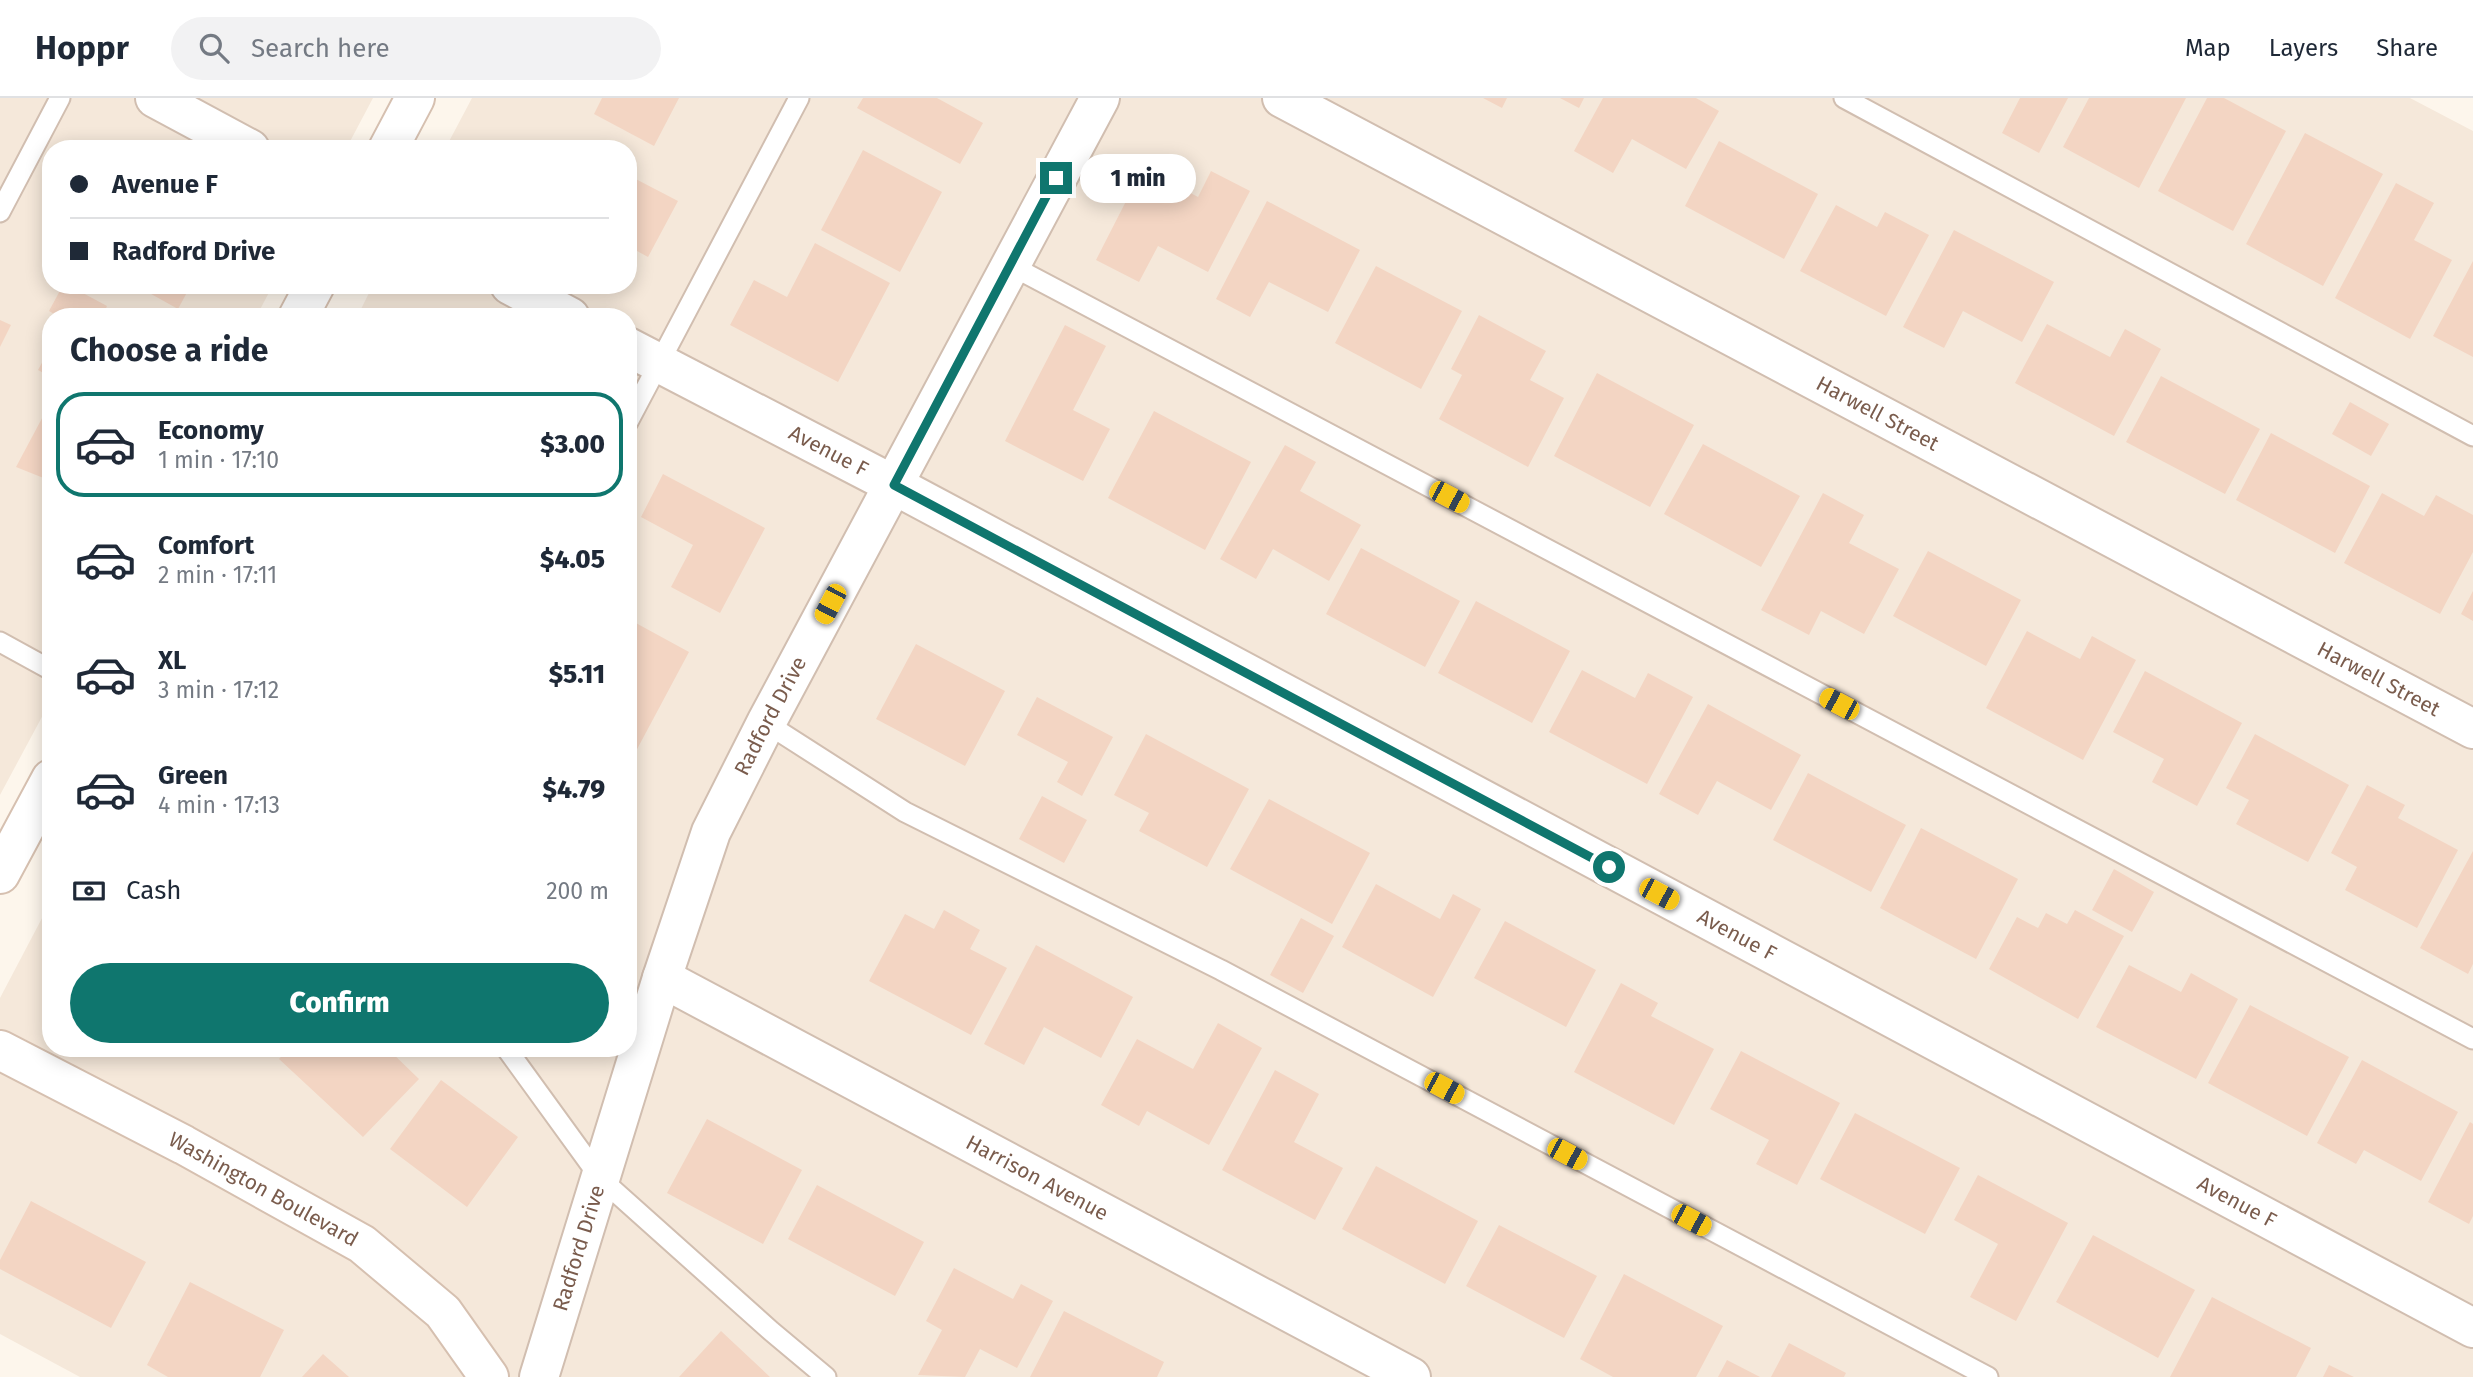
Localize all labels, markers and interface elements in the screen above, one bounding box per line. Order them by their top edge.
search box [171,17,661,80]
text: Hoppr [35,28,129,68]
icon: search [195,29,233,67]
text: Search here [251,33,390,64]
text: Map [2185,34,2231,62]
text: Layers [2269,34,2338,62]
text: Share [2376,34,2438,62]
callout: 1 min [1080,154,1196,202]
route end [1040,162,1072,194]
text: 1 min [1110,164,1166,192]
text: Avenue F [112,169,218,200]
text: Radford Drive [112,236,275,267]
text: Choose a ride [70,331,268,369]
street label: Harwell Street [1812,370,1944,457]
icon: car [74,413,137,476]
text: Economy [158,415,264,446]
street label: Avenue F [785,420,873,482]
text: $3.00 [540,429,605,460]
text: 1 min · 17:10 [158,446,279,474]
car [1426,478,1473,516]
icon: car [74,528,137,591]
text: Comfort [158,530,254,561]
text: $4.05 [540,544,605,575]
text: 2 min · 17:11 [158,561,277,589]
car [811,581,850,627]
street label: Harwell Street [2313,636,2445,722]
icon: car [74,643,137,706]
text: XL [158,645,186,676]
street label: Radford Drive [729,652,812,780]
text: $5.11 [549,659,605,690]
text: 3 min · 17:12 [158,676,279,704]
car [1816,685,1863,723]
icon: car [74,758,137,821]
text: Green [158,760,228,791]
text: $4.79 [542,774,605,805]
text: 4 min · 17:13 [158,791,280,819]
route start [1593,851,1625,883]
icon: cash [70,872,108,910]
text: Cash [126,875,182,906]
car [1636,875,1683,913]
text: 200 m [546,877,609,905]
street label: Avenue F [1693,903,1781,967]
button: Confirm [70,963,609,1043]
car [1421,1069,1468,1107]
street label: Washington Boulevard [164,1126,363,1252]
street label: Harrison Avenue [961,1129,1113,1226]
car [1544,1135,1591,1173]
street label: Avenue F [2193,1170,2281,1234]
street label: Radford Drive [547,1182,610,1314]
car [1668,1201,1715,1239]

